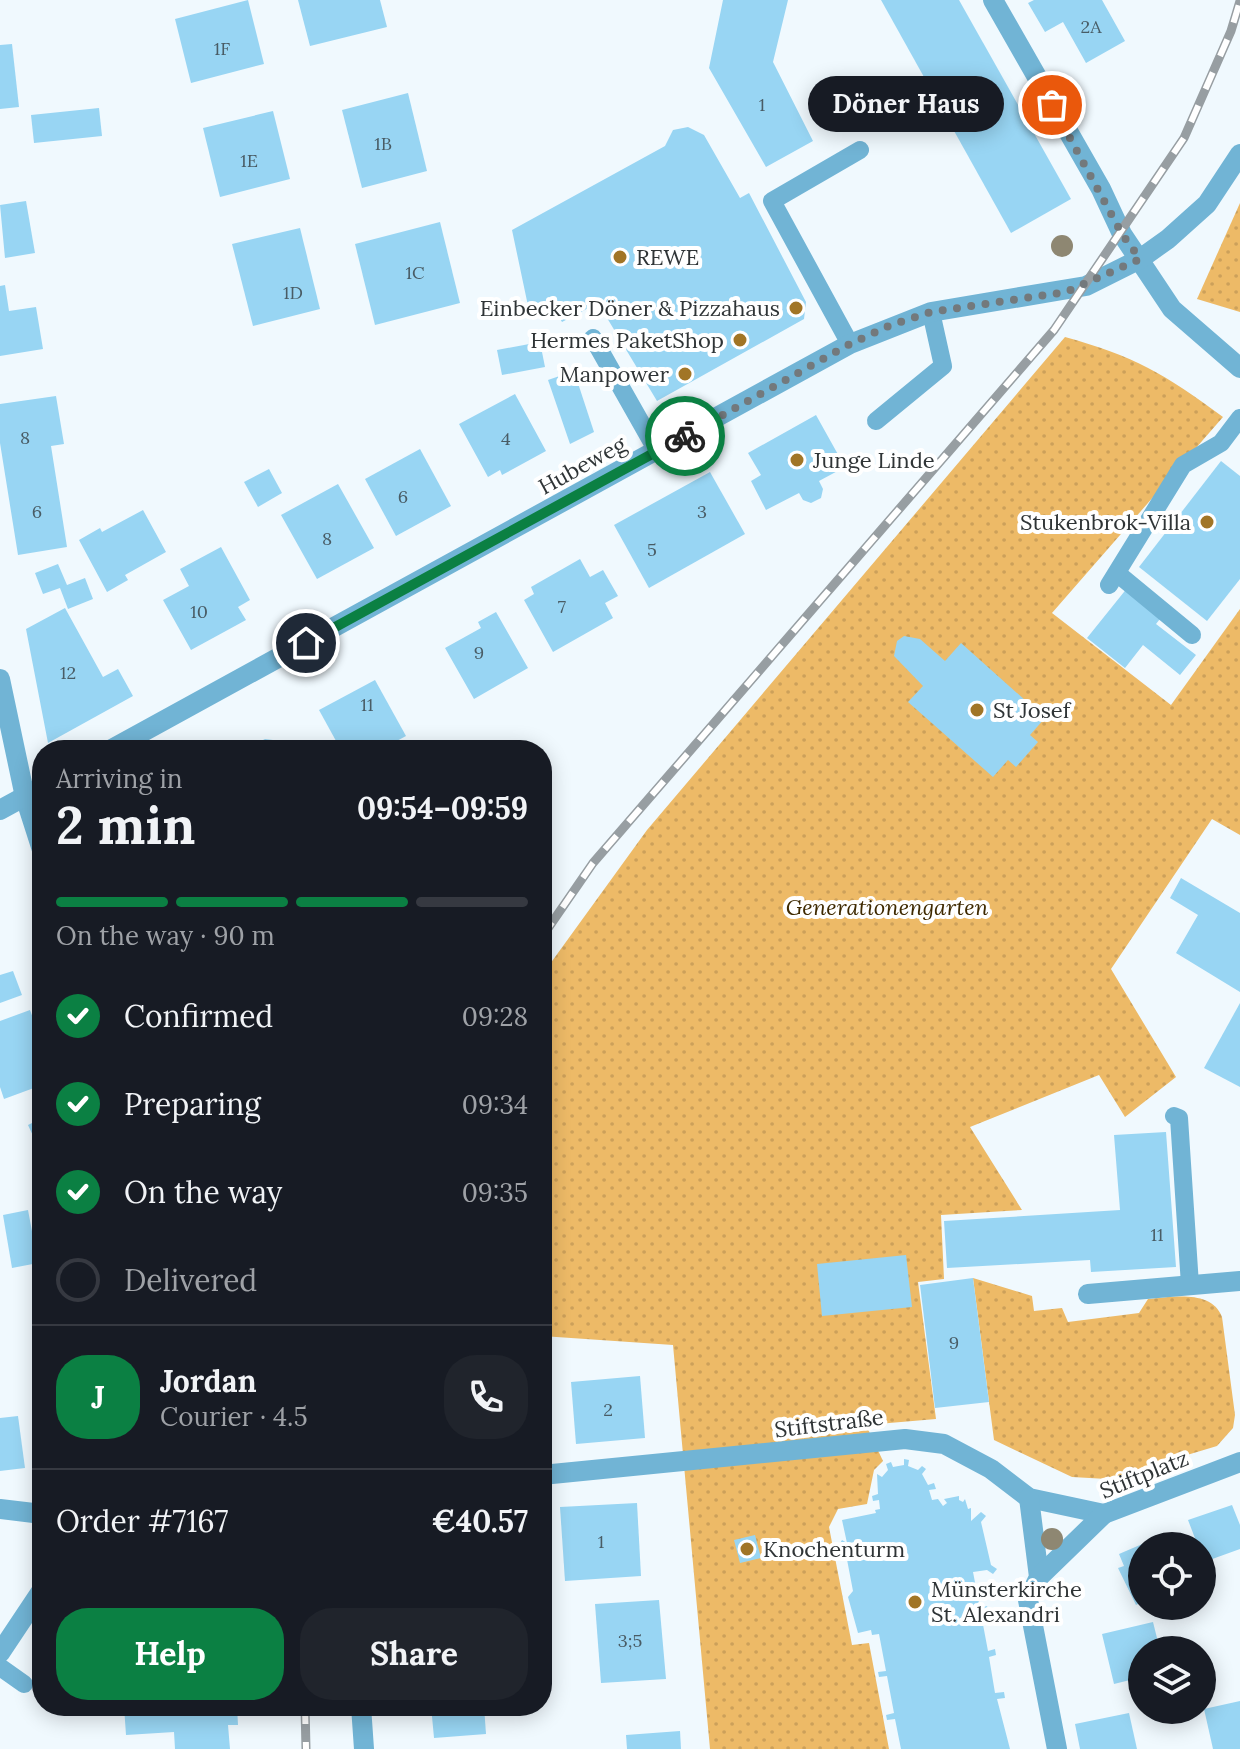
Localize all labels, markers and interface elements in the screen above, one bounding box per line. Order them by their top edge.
house number: 2A [1081,15,1102,38]
house number: 1F [214,37,230,60]
pin [1018,71,1086,139]
callout: Döner Haus [808,77,1004,133]
icon: bag [1030,83,1074,127]
text: Döner Haus [832,87,980,120]
house number: 1 [759,93,765,116]
house number: 1B [374,132,392,155]
house number: 1E [240,149,258,172]
place label: REWE [636,243,699,271]
marker: REWE [611,248,629,266]
house number: 1C [405,261,425,284]
house number: 1D [283,281,303,304]
place label: Einbecker Döner & Pizzahaus [480,294,780,322]
marker: Einbecker Döner & Pizzahaus [787,299,805,317]
place label: Hermes PaketShop [530,326,724,354]
marker: Hermes PaketShop [731,331,749,349]
place label: Manpower [560,360,669,388]
marker: Manpower [676,365,694,383]
courier [645,396,725,476]
icon: bike [663,414,707,458]
house number: 8 [20,426,30,449]
house number: 4 [501,427,511,450]
street label: Hubeweg [533,429,631,501]
place label: Junge Linde [812,446,935,474]
marker: Junge Linde [788,451,806,469]
house number: 6 [398,485,408,508]
house number: 6 [32,500,42,523]
house number: 3 [697,500,707,523]
place label: Stukenbrok-Villa [1020,508,1191,536]
marker: Stukenbrok-Villa [1198,513,1216,531]
house number: 8 [322,527,332,550]
house number: 5 [647,538,657,561]
house number: 7 [558,595,566,618]
house number: 10 [190,600,208,623]
pin [272,609,340,677]
icon: home [284,621,328,665]
house number: 9 [474,641,484,664]
house number: 12 [60,661,76,684]
house number: 11 [360,693,374,716]
place label: St Josef [993,696,1072,724]
marker: St Josef [968,701,986,719]
text: Arriving in [56,762,183,795]
text: 09:54–09:59 [357,789,528,827]
text: 2 min [56,792,195,858]
park label: Generationengarten [786,893,989,921]
text: On the way · 90 m [56,919,275,952]
icon: check [56,994,100,1038]
text: Confirmed [124,997,273,1035]
text: 09:28 [462,1000,528,1033]
icon: check [56,1082,100,1126]
text: Preparing [124,1085,261,1123]
text: 09:34 [462,1088,528,1121]
icon: check [56,1170,100,1214]
text: On the way [124,1173,282,1211]
text: 09:35 [462,1176,528,1209]
house number: 11 [1150,1223,1164,1246]
text: Delivered [124,1261,257,1299]
house number: 9 [949,1331,959,1354]
button: phone [444,1355,528,1439]
text: Jordan [160,1362,257,1400]
text: J [91,1378,105,1416]
house number: 2 [603,1398,613,1421]
text: Courier · 4.5 [160,1400,308,1433]
street label: Stiftstraße [773,1402,885,1444]
street label: Stiftplatz [1095,1444,1193,1504]
text: Order #7167 [56,1502,228,1540]
text: €40.57 [431,1502,528,1540]
house number: 1 [598,1530,604,1553]
map controls [1128,1532,1216,1724]
button: locate [1128,1532,1216,1620]
place label: Knochenturm [763,1535,905,1563]
marker: Knochenturm [738,1540,756,1558]
place label: Münsterkirche St. Alexandri [931,1575,1082,1628]
marker: Münsterkirche St. Alexandri [906,1593,924,1611]
button: Help [56,1608,284,1700]
button: Share [300,1608,528,1700]
house number: 3;5 [618,1629,642,1652]
button: layers [1128,1636,1216,1724]

